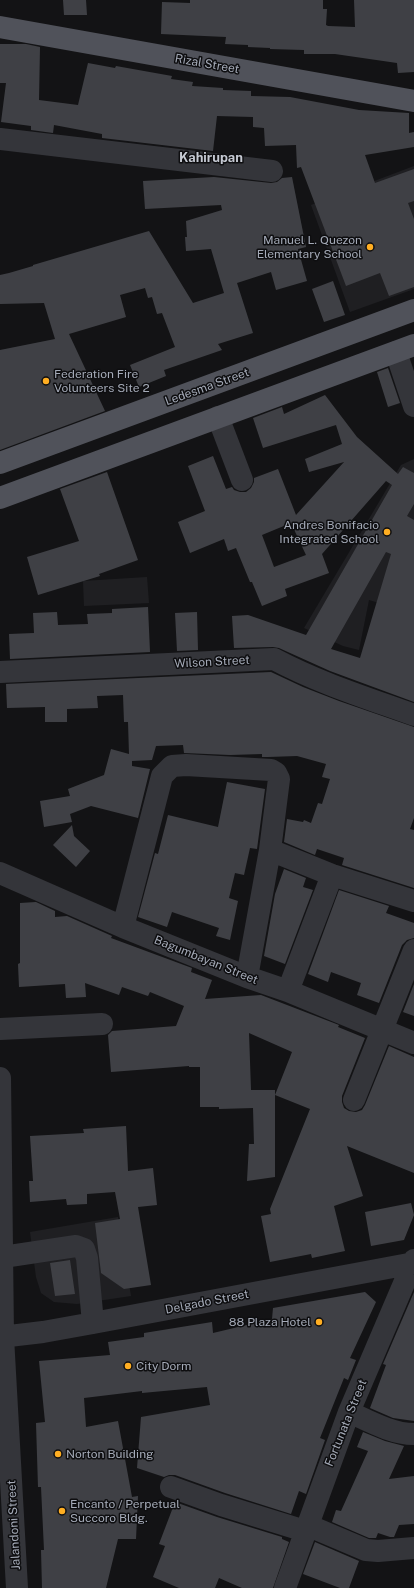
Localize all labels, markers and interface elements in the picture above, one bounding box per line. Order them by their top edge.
street label: Rizal Street [174,51,240,77]
district label: Kahirupan [179,150,243,166]
place label: Manuel L. Quezon Elementary School [257,233,362,261]
marker: Manuel L. Quezon Elementary School [365,242,375,252]
street label: Ledesma Street [163,365,251,409]
place label: Federation Fire Volunteers Site 2 [54,367,150,395]
marker: Federation Fire Volunteers Site 2 [41,376,51,386]
place label: Andres Bonifacio Integrated School [279,518,379,546]
marker: Andres Bonifacio Integrated School [382,527,392,537]
street label: Wilson Street [174,653,250,671]
street label: Bagumbayan Street [152,933,260,987]
street label: Delgado Street [164,1287,250,1317]
place label: 88 Plaza Hotel [229,1315,311,1329]
marker: 88 Plaza Hotel [314,1317,324,1327]
place label: City Dorm [136,1359,191,1373]
marker: City Dorm [123,1361,133,1371]
street label: Fortunata Street [322,1377,370,1469]
place label: Norton Building [66,1447,154,1461]
marker: Norton Building [53,1449,63,1459]
street label: Jalandoni Street [4,1480,24,1570]
place label: Encanto / Perpetual Succoro Bldg. [70,1497,180,1525]
marker: Encanto / Perpetual Succoro Bldg. [57,1506,67,1516]

